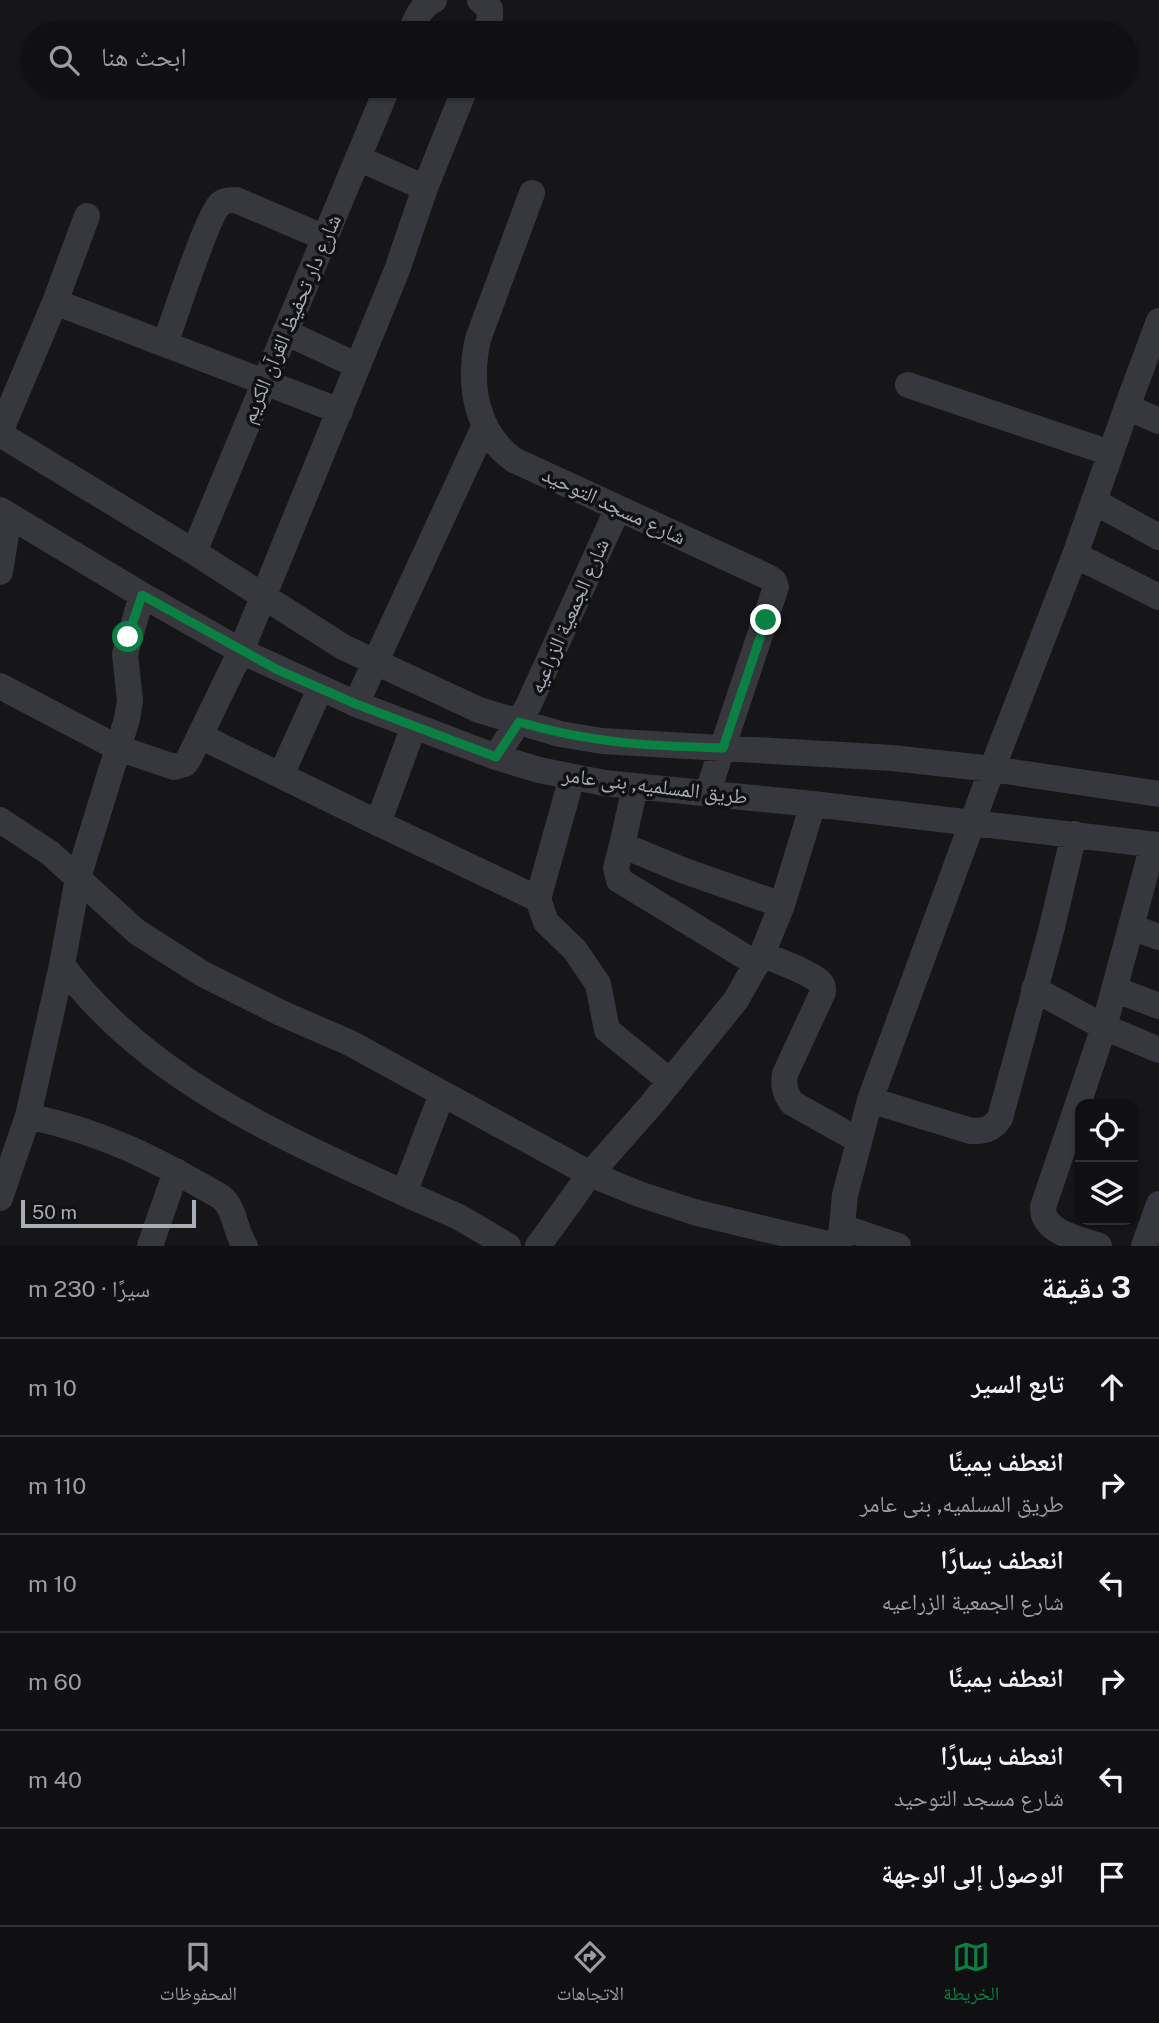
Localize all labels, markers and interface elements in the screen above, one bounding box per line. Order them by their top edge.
search box [21,21,1138,98]
icon: search [45,41,83,79]
text: ابحث هنا [101,41,187,72]
street label: شارع دار تحفيظ القرآن الكريم [235,211,348,428]
street label: شارع مسجد التوحيد [538,461,690,551]
street label: شارع الجمعية الزراعيه [523,535,615,697]
route end [750,604,781,635]
route start [112,621,143,652]
street label: طريق المسلميه, بنى عامر [560,762,749,810]
map controls [1075,1099,1138,1225]
button: locate [1075,1099,1138,1162]
button: layers [1075,1162,1138,1225]
scale bar [21,1197,196,1229]
text: 50 m [32,1201,77,1223]
text: 3 دقيقة [1041,1269,1131,1305]
text: سيرًا · 230 m [28,1275,150,1302]
text: تابع السير [971,1368,1064,1399]
icon: ahead [1093,1368,1131,1406]
text: 10 m [28,1374,77,1401]
text: انعطف يمينًا [948,1446,1064,1477]
icon: right [1093,1466,1131,1504]
text: 110 m [28,1472,86,1499]
text: طريق المسلميه, بنى عامر [860,1490,1064,1517]
text: انعطف يسارًا [940,1544,1064,1575]
icon: left [1093,1564,1131,1602]
text: 10 m [28,1570,77,1597]
text: شارع الجمعية الزراعيه [881,1588,1064,1615]
text: انعطف يمينًا [948,1662,1064,1693]
icon: right [1093,1662,1131,1700]
text: 60 m [28,1668,82,1695]
text: انعطف يسارًا [940,1740,1064,1771]
icon: left [1093,1760,1131,1798]
text: 40 m [28,1766,82,1793]
text: شارع مسجد التوحيد [894,1784,1064,1811]
text: الوصول إلى الوجهة [881,1858,1064,1889]
icon: arrive [1093,1858,1131,1896]
tab: المحفوظات [160,1938,237,2012]
tab: الاتجاهات [556,1938,624,2012]
tab: الخريطة [943,1938,999,2012]

